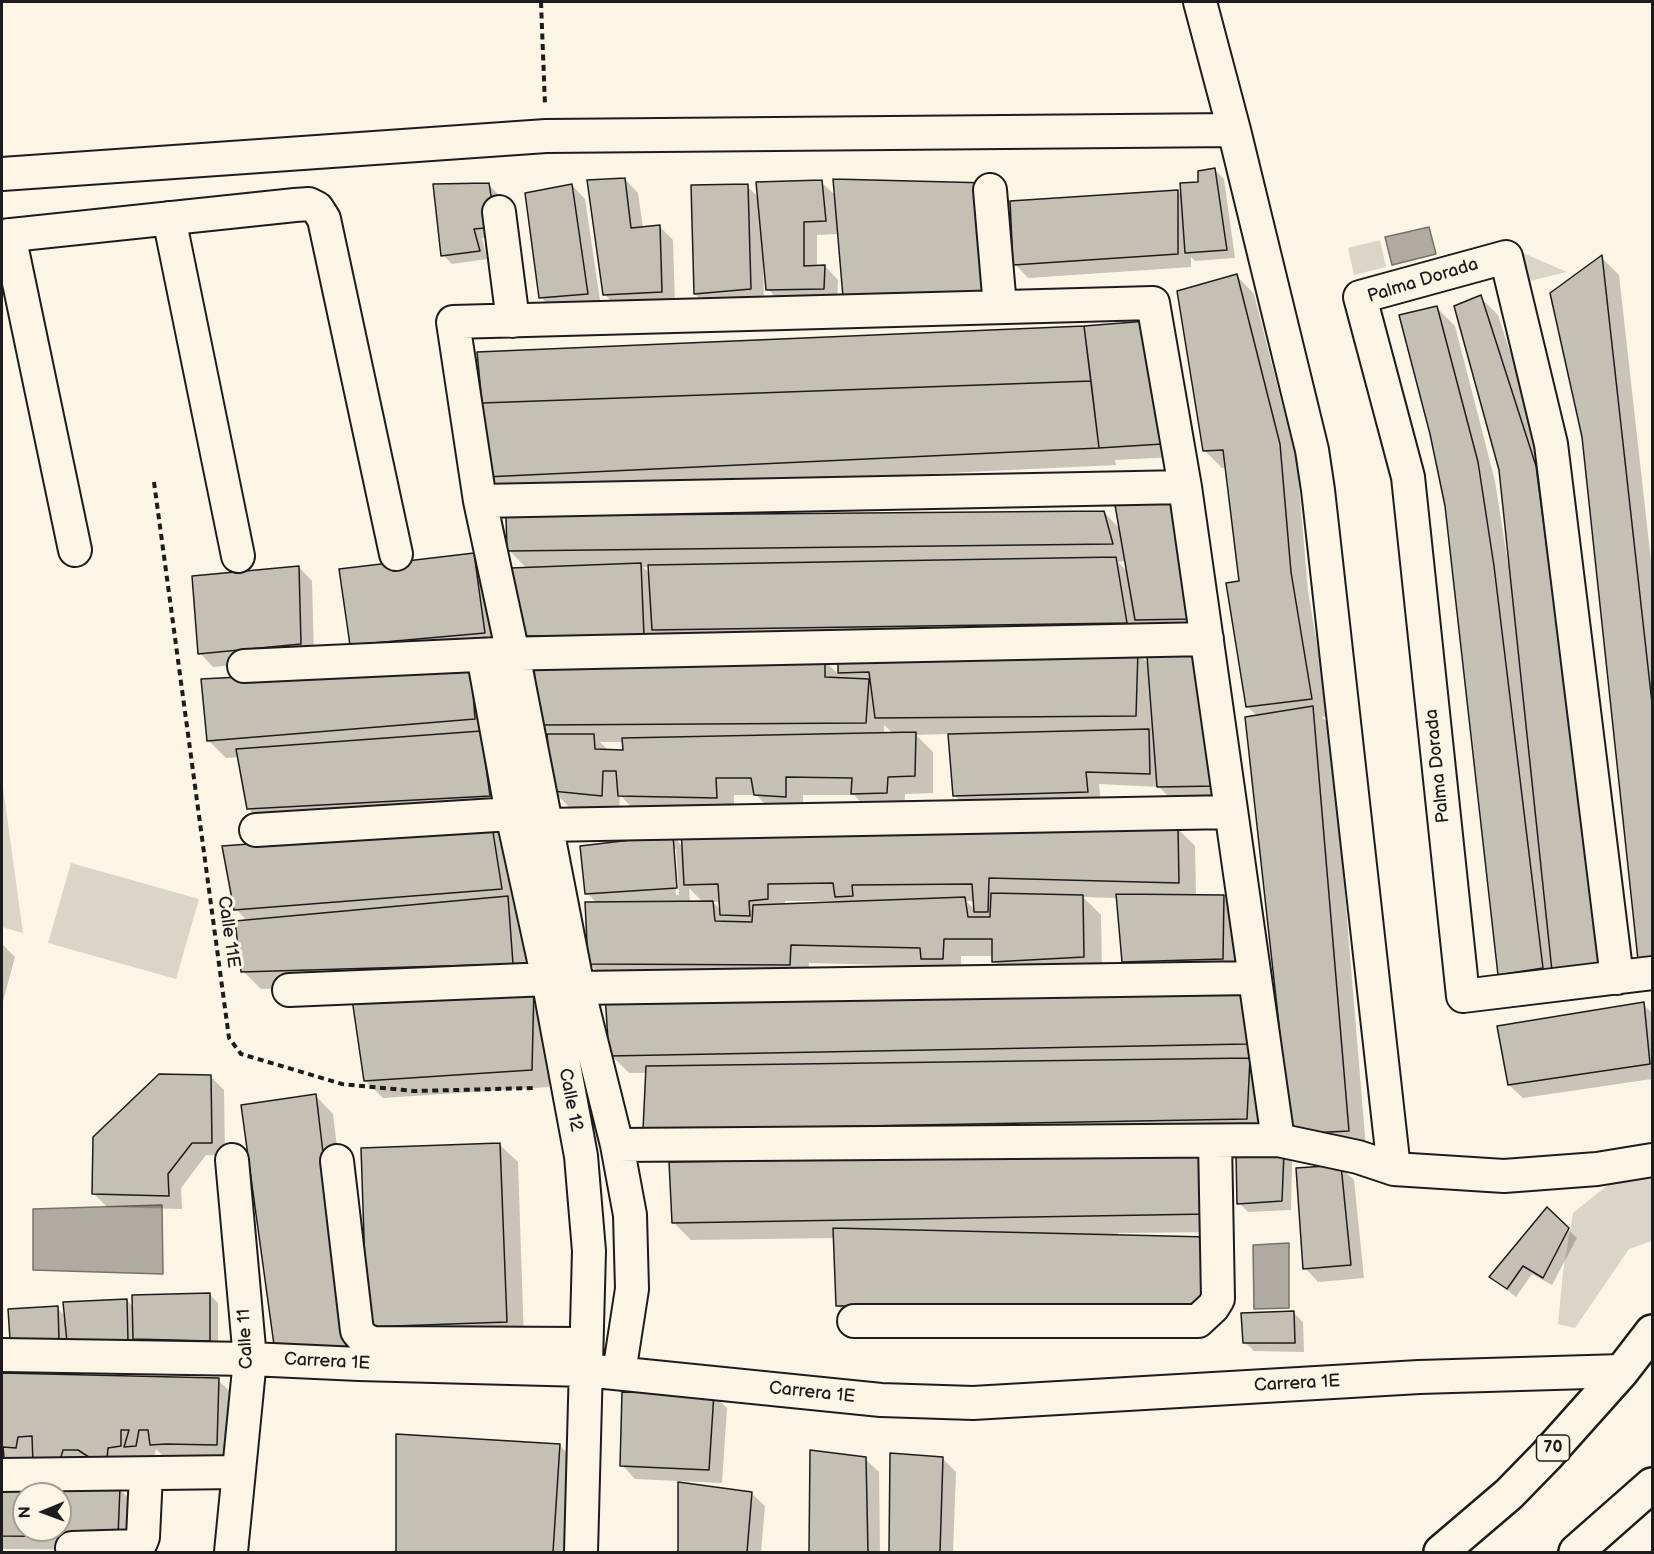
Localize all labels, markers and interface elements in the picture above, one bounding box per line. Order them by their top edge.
street label: Palma Dorada [1365,254,1481,308]
street label: Palma Dorada [1421,708,1455,824]
street label: Calle 11E [212,895,244,969]
street label: Calle 12 [553,1067,587,1133]
street label: Calle 11 [234,1308,258,1370]
street label: Carrera 1E [283,1349,371,1375]
street label: Carrera 1E [1253,1371,1341,1397]
street label: Carrera 1E [768,1378,856,1408]
road number: 70 [1536,1435,1570,1461]
north arrow [12,1482,72,1542]
text: N [16,1506,35,1518]

